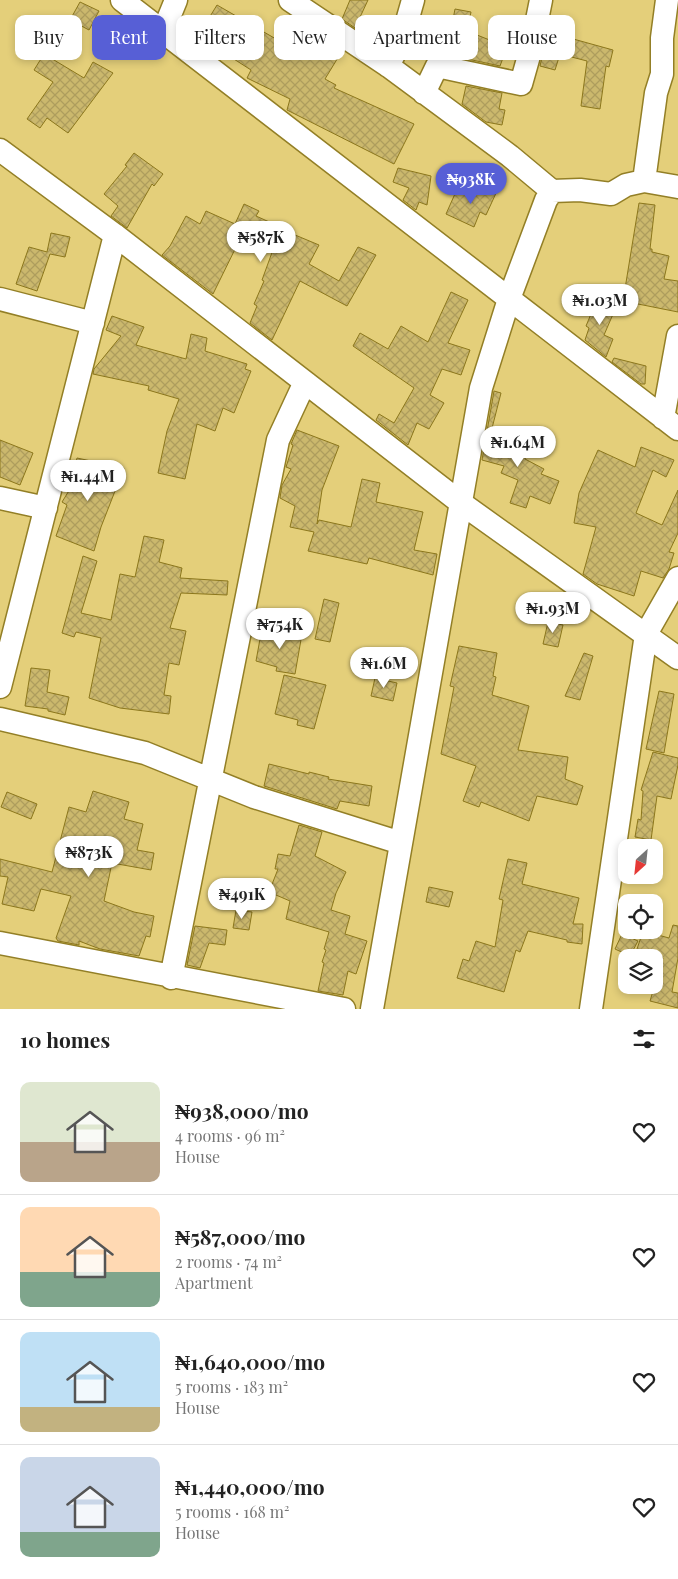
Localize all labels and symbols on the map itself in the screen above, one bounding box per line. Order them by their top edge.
pin: ₦938K [436,162,506,205]
pin: ₦587K [226,220,296,263]
pin: ₦1.03M [559,284,641,326]
pin: ₦1.64M [477,426,559,468]
pin: ₦1.44M [47,460,129,502]
pin: ₦1.93M [512,592,594,634]
pin: ₦754K [245,608,315,650]
pin: ₦1.6M [349,646,419,689]
pin: ₦873K [54,836,124,878]
north arrow [618,839,662,884]
pin: ₦491K [207,878,277,920]

